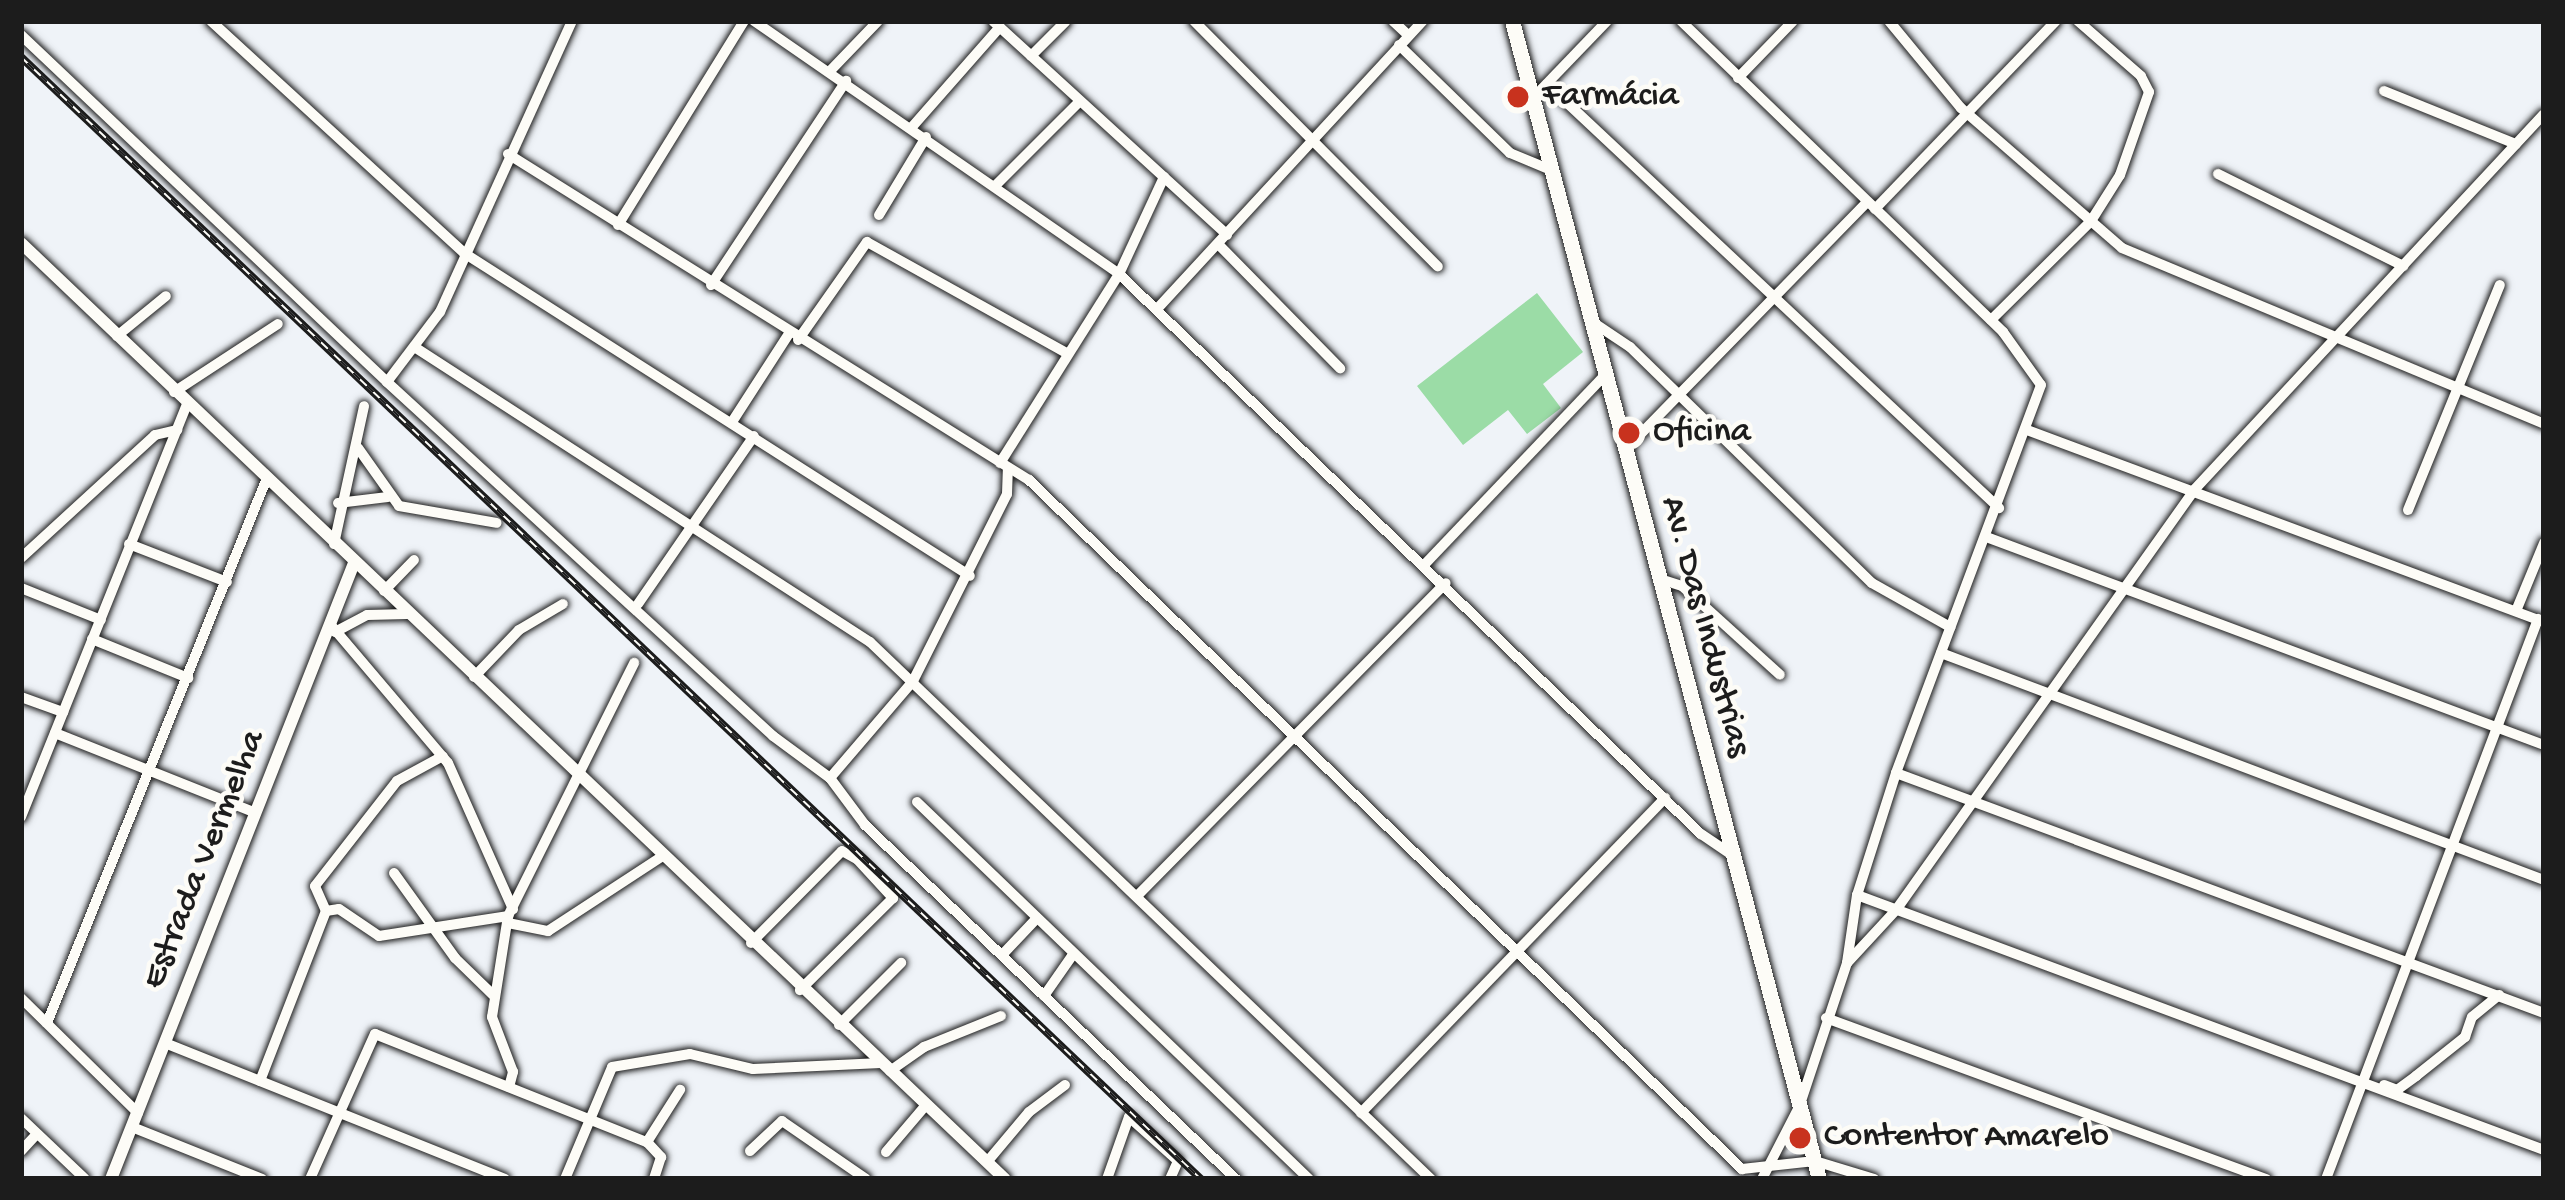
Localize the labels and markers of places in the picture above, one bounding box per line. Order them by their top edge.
place label: Farmácia [1542,75,1679,119]
marker: Farmácia [1505,84,1531,110]
place label: Oficina [1653,411,1751,455]
marker: Oficina [1616,420,1642,446]
place label: Contentor Amarelo [1824,1116,2109,1160]
marker: Contentor Amarelo [1787,1125,1813,1151]

